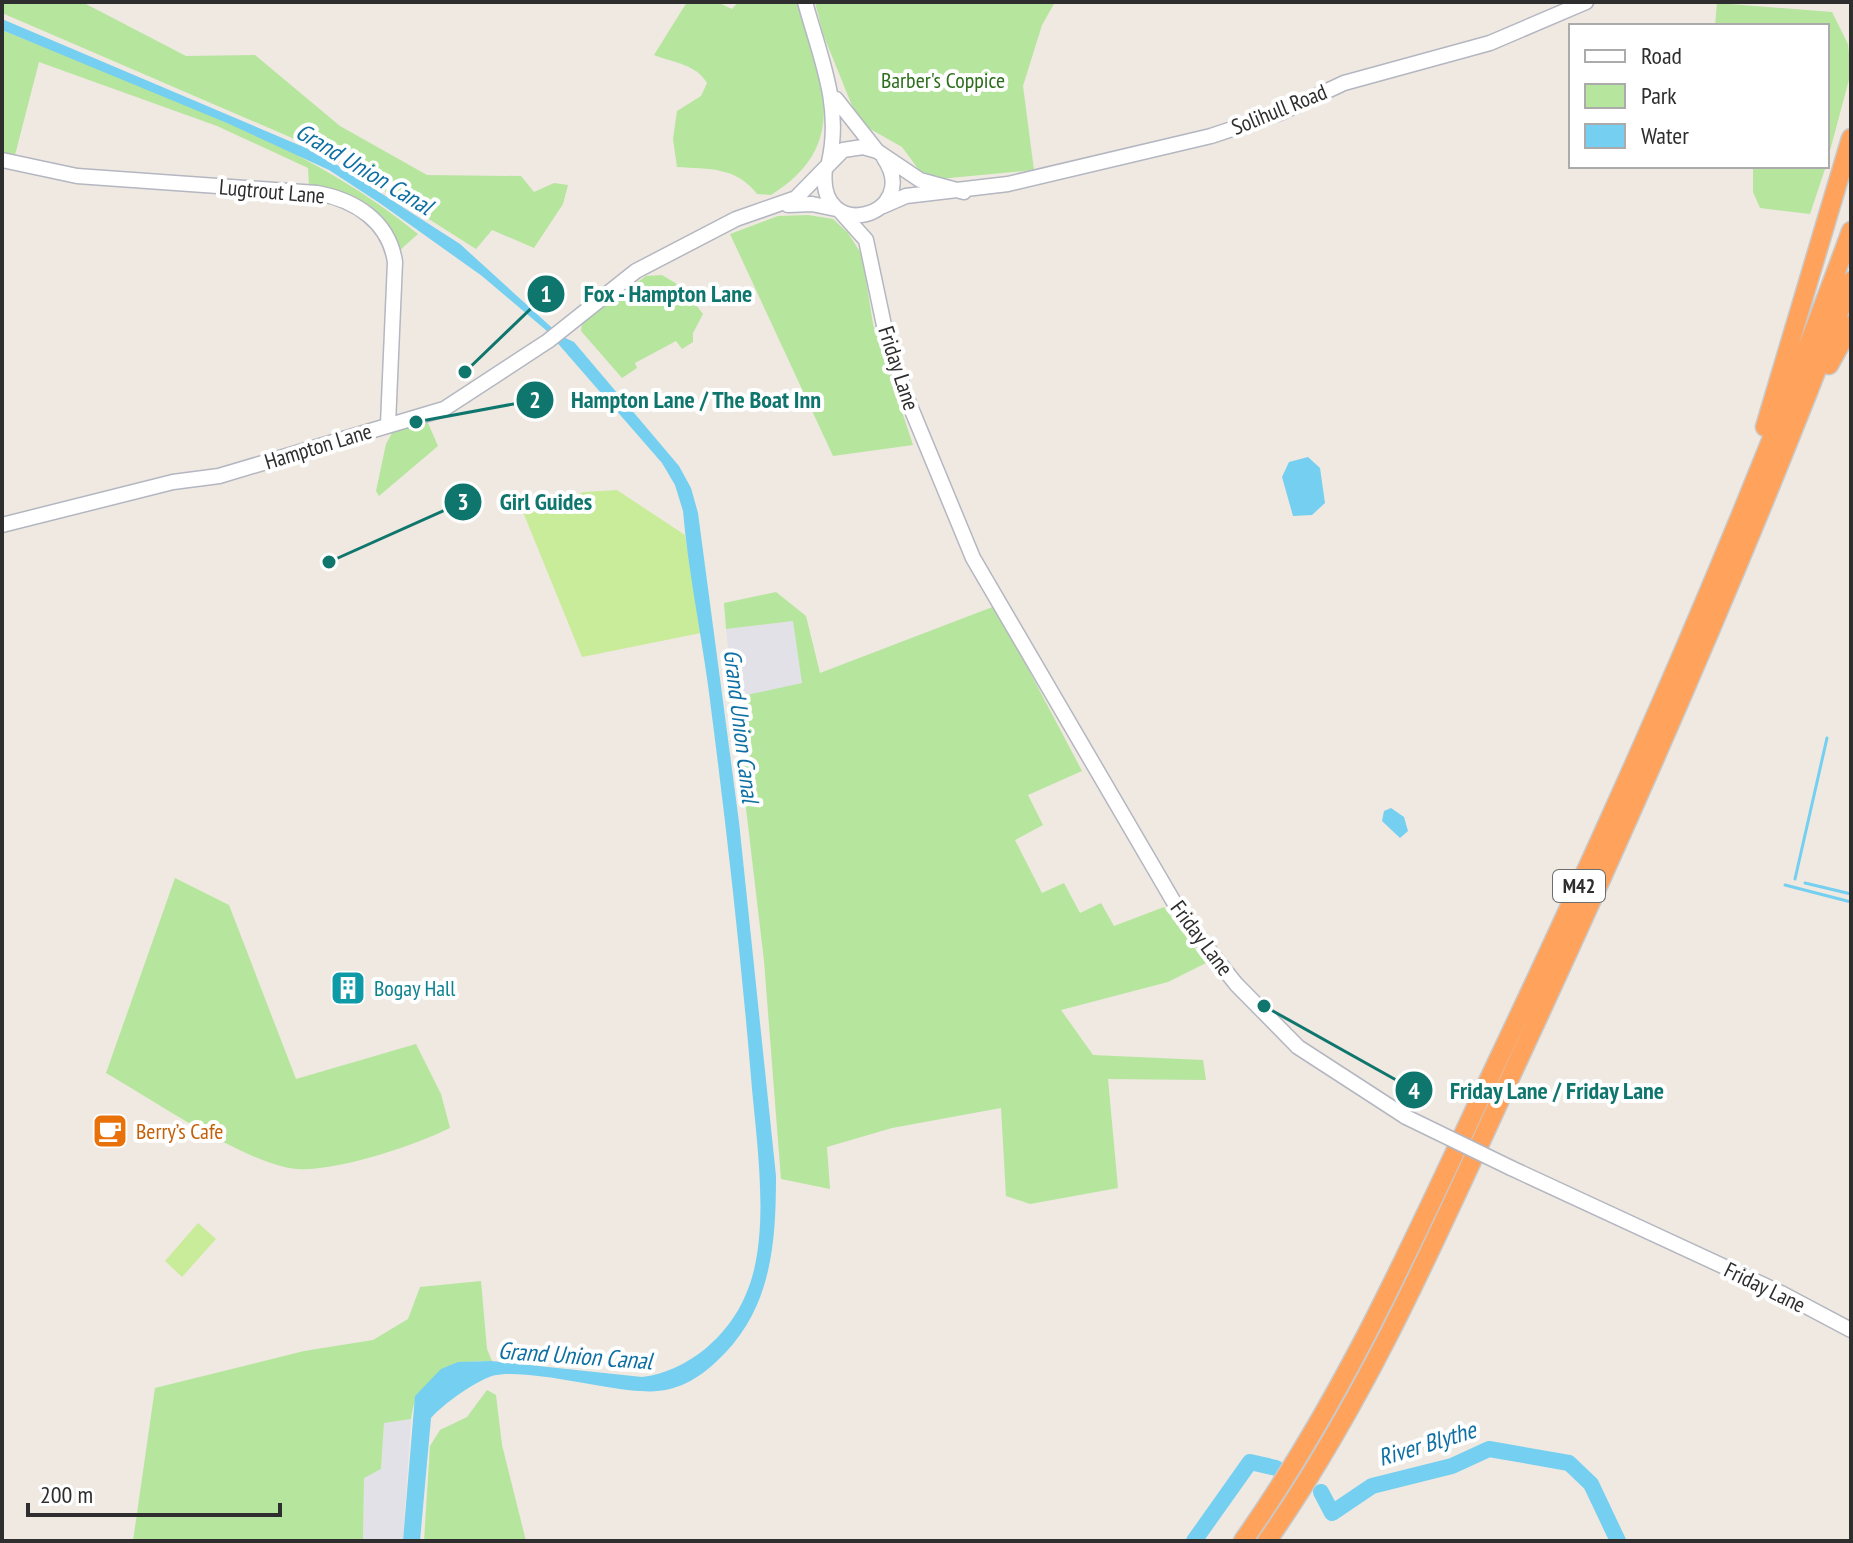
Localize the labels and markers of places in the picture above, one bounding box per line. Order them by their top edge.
callout: Fox - Hampton Lane [526,270,770,318]
callout: Hampton Lane / The Boat Inn [515,376,838,424]
callout: Girl Guides [443,478,608,526]
building icon: Bogay Hall [329,969,367,1007]
place label: Bogay Hall [374,974,456,1002]
callout: Friday Lane / Friday Lane [1394,1066,1681,1114]
cafe icon: Berry’s Cafe [91,1112,129,1150]
place label: Berry’s Cafe [136,1117,223,1145]

